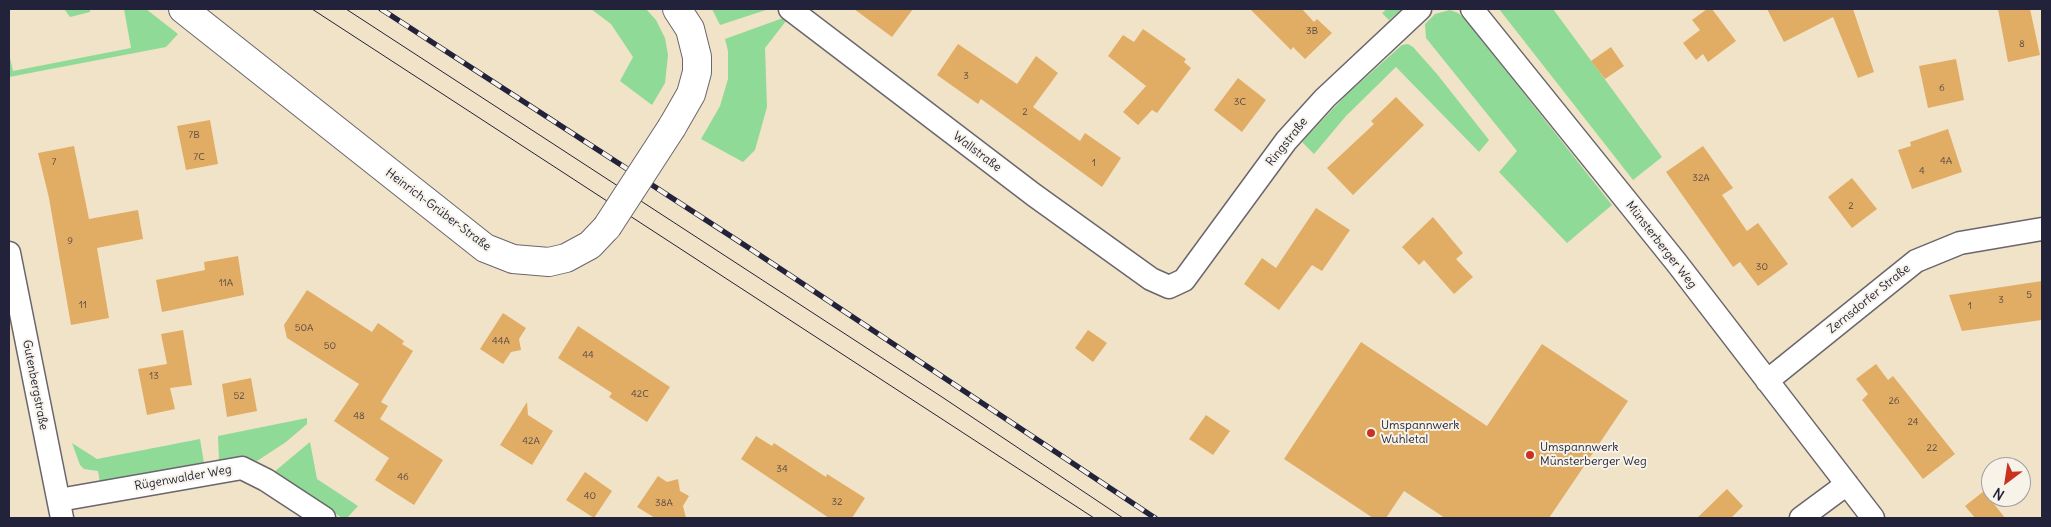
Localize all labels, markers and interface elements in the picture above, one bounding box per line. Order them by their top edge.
house number: 3B [1306,25,1318,37]
house number: 8 [2019,38,2025,50]
house number: 3 [963,70,969,82]
house number: 6 [1939,82,1945,94]
house number: 3C [1234,96,1246,108]
house number: 2 [1022,106,1028,118]
street label: Ringstraße [1263,115,1311,169]
house number: 7B [188,129,200,141]
street label: Wallstraße [950,129,1004,175]
house number: 7C [193,151,205,163]
house number: 4A [1940,155,1952,167]
house number: 7 [52,156,56,168]
house number: 1 [1092,157,1096,169]
house number: 4 [1919,165,1925,177]
street label: Heinrich-Grüber-Straße [383,166,493,254]
house number: 32A [1692,172,1710,184]
street label: Münsterberger Weg [1622,199,1700,291]
house number: 2 [1848,200,1854,212]
house number: 9 [67,235,73,247]
house number: 30 [1756,261,1768,273]
street label: Zernsdorfer Straße [1825,261,1913,337]
house number: 11A [219,277,233,289]
house number: 5 [2026,289,2032,301]
house number: 3 [1998,294,2004,306]
house number: 11 [79,299,87,311]
house number: 1 [1968,300,1972,312]
house number: 50A [295,322,313,334]
house number: 44A [492,335,510,347]
street label: Gutenbergstraße [19,339,51,431]
house number: 50 [324,340,336,352]
house number: 44 [582,349,594,361]
house number: 13 [149,370,159,382]
house number: 42C [631,388,649,400]
house number: 52 [233,390,245,402]
house number: 26 [1888,395,1900,407]
house number: 48 [353,410,365,422]
house number: 24 [1907,416,1919,428]
place label: Umspannwerk Wuhletal [1381,419,1459,447]
marker: Umspannwerk Wuhletal [1365,427,1377,439]
house number: 42A [522,435,540,447]
place label: Umspannwerk Münsterberger Weg [1540,441,1647,469]
house number: 22 [1927,442,1937,454]
marker: Umspannwerk Münsterberger Weg [1524,449,1536,461]
north arrow [1981,457,2031,507]
street label: Rügenwalder Weg [133,462,233,494]
house number: 34 [776,463,788,475]
house number: 46 [397,471,409,483]
text: N [1990,484,2008,504]
house number: 40 [584,490,596,502]
house number: 32 [831,496,843,508]
house number: 38A [655,497,673,509]

